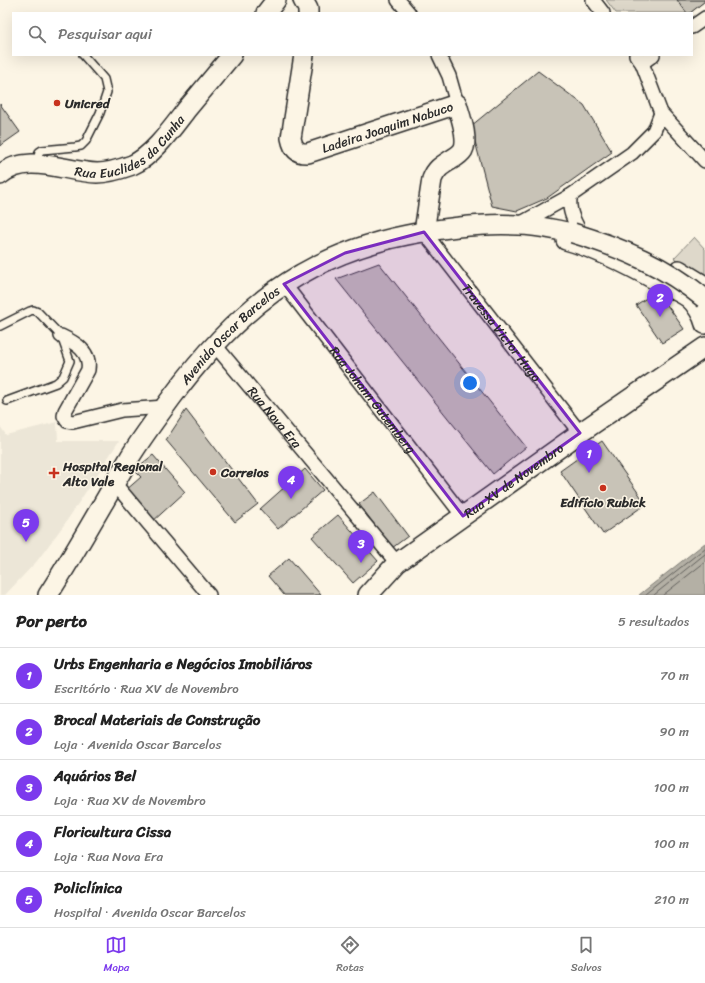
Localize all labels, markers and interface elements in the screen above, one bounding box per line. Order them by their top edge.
search box [12,12,693,56]
text: Pesquisar aqui [58,21,152,47]
icon: search [26,23,48,45]
place label: Unicred [65,92,111,115]
street label: Ladeira Joaquim Nabuco [319,95,457,160]
marker: Unicred [52,98,62,108]
street label: Rua Euclides da Cunha [73,109,191,185]
street label: Travessa Victor Hugo [456,278,547,387]
street label: Avenida Oscar Barcelos [174,279,286,391]
pin: 2 [647,284,673,317]
street label: Rua Johann Gutemberg [324,341,422,459]
your location [460,373,480,393]
street label: Rua Nova Era [242,381,308,454]
street label: Rua XV de Novembro [459,437,569,524]
pin: 1 [576,440,602,473]
place label: Hospital Regional Alto Vale [62,455,164,493]
place label: Correios [220,461,269,484]
pin: 4 [278,466,304,499]
marker: Hospital Regional Alto Vale [48,467,60,479]
marker: Correios [208,467,218,477]
marker: Edifício Rubick [598,483,608,493]
place label: Edifício Rubick [560,491,646,514]
pin: 5 [13,509,39,542]
pin: 3 [348,530,374,563]
text: Por perto [16,606,87,636]
text: 5 resultados [618,610,689,633]
text: Urbs Engenharia e Negócios Imobiliáros [54,651,312,677]
text: 1 [26,664,32,687]
text: 70 m [660,664,689,687]
text: Escritório · Rua XV de Novembro [54,677,239,700]
text: Brocal Materiais de Construção [54,707,260,733]
text: 2 [25,720,33,743]
text: 90 m [659,720,689,743]
text: Loja · Avenida Oscar Barcelos [54,733,221,756]
text: Aquários Bel [54,763,136,789]
text: 3 [25,776,33,799]
text: 100 m [654,776,689,799]
text: Loja · Rua XV de Novembro [54,789,206,812]
text: Floricultura Cissa [54,819,171,845]
text: 4 [25,832,33,855]
text: 100 m [654,832,689,855]
text: Loja · Rua Nova Era [54,845,163,868]
text: Policlínica [54,875,122,901]
text: 5 [25,888,33,911]
text: 210 m [654,888,689,911]
text: Hospital · Avenida Oscar Barcelos [54,901,246,924]
tab: Mapa [103,934,129,977]
tab: Rotas [336,934,364,977]
tab: Salvos [571,934,602,977]

